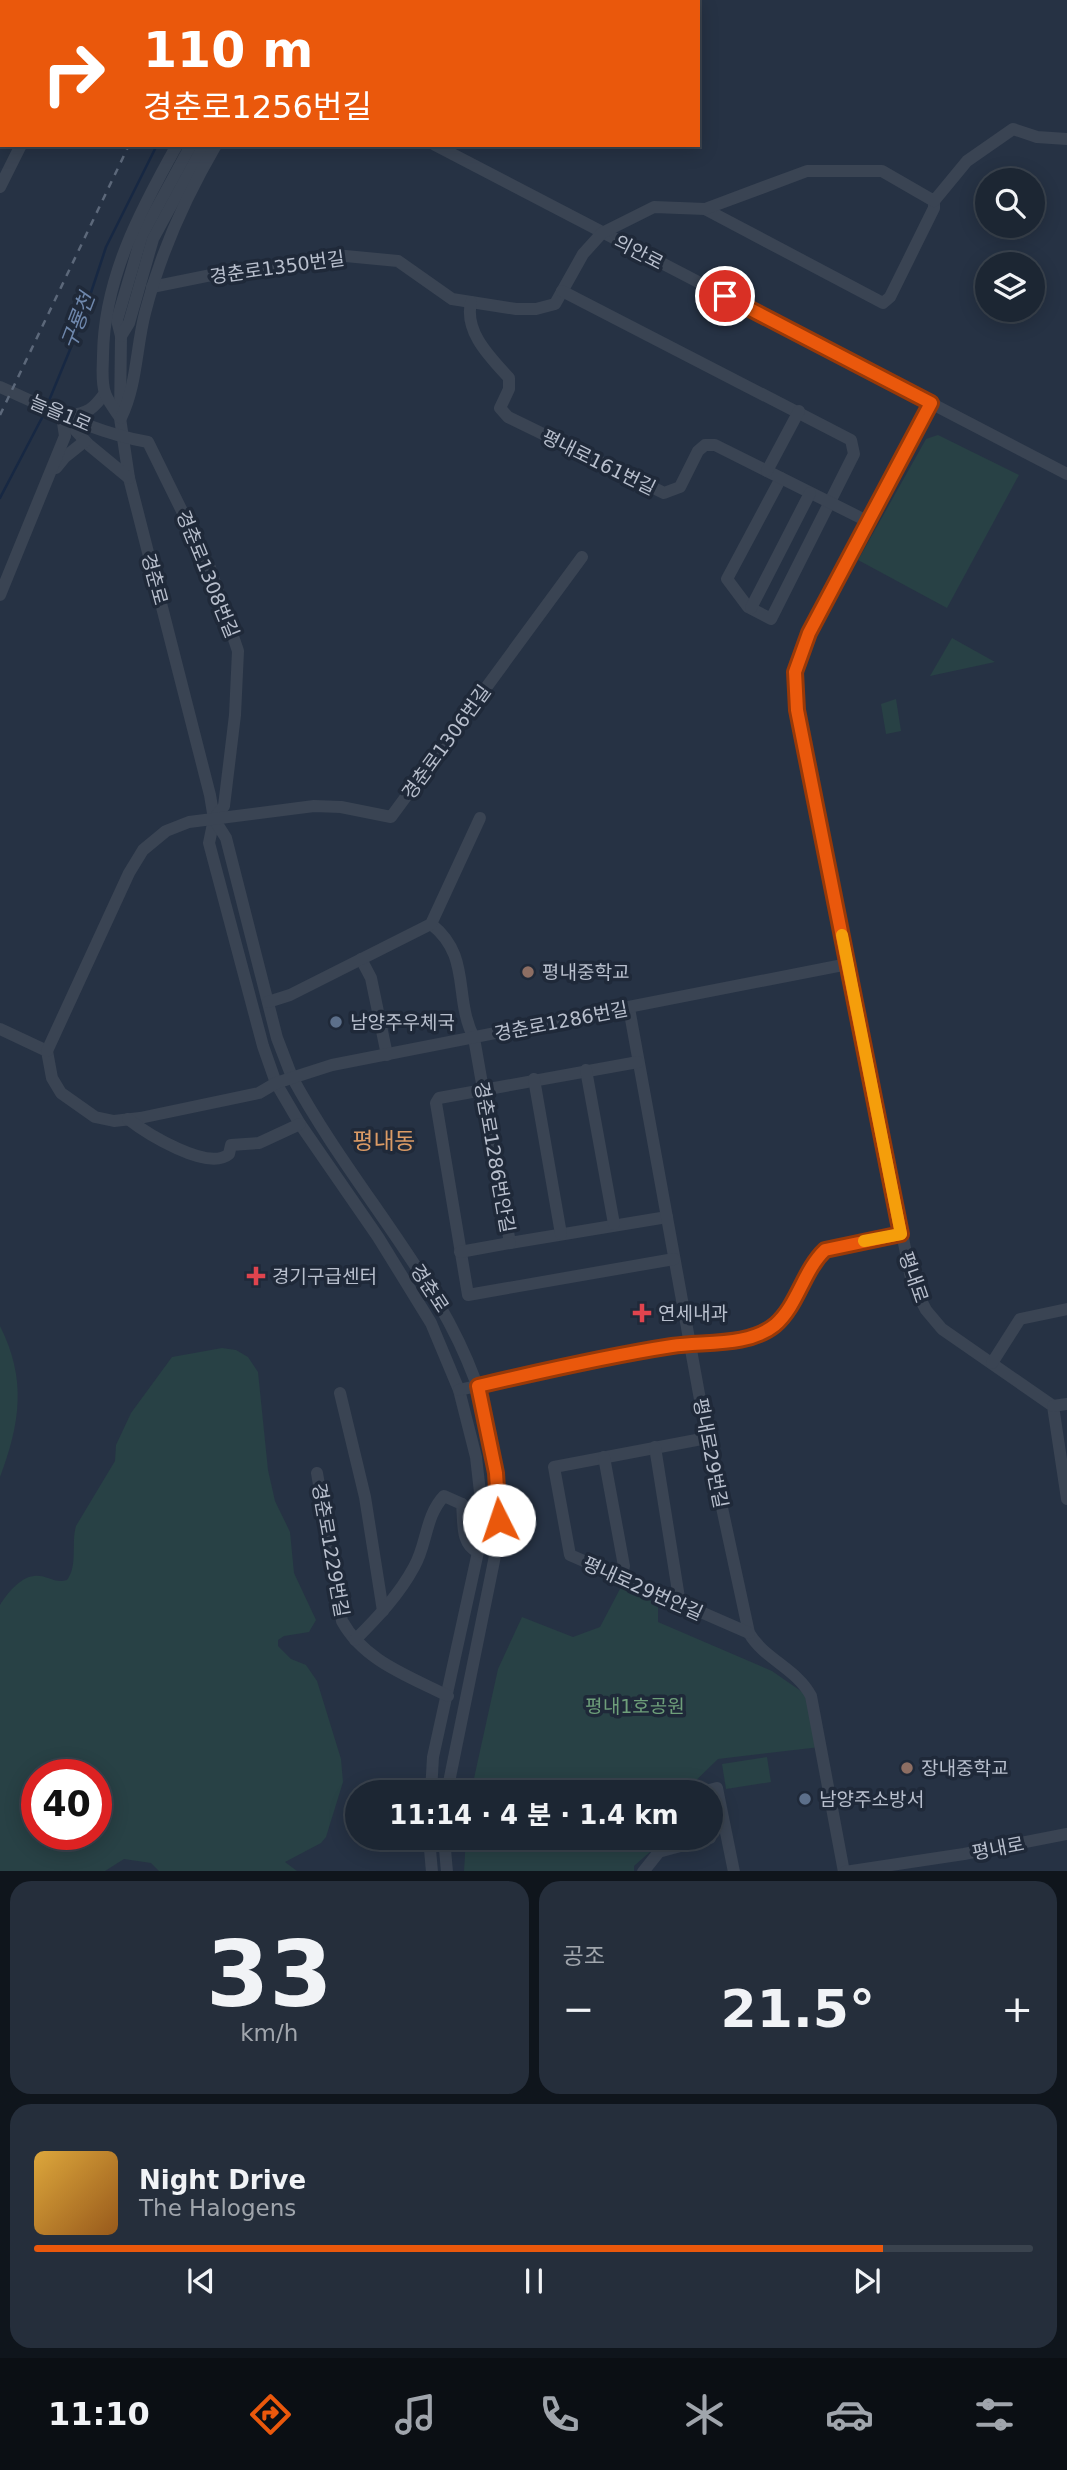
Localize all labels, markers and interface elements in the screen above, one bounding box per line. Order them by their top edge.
text: 110 m [143,22,313,79]
icon: right [28,28,119,119]
text: 경춘로1256번길 [143,88,372,126]
map controls [975,168,1045,322]
button: search [975,168,1045,238]
street label: 의안로 [611,230,667,274]
street label: 경춘로1350번길 [208,247,346,287]
button: layers [975,252,1045,322]
pin [695,266,755,326]
icon: arrive [706,277,744,315]
water label: 구룡천 [56,287,101,352]
street label: 늘을1로 [27,390,95,436]
street label: 평내로161번길 [539,425,659,499]
street label: 경춘로1308번길 [172,507,244,641]
street label: 경춘로 [138,551,172,607]
street label: 경춘로1306번길 [397,681,495,803]
place label: 평내중학교 [542,961,629,983]
marker: 평내중학교 [520,964,536,980]
street label: 경춘로1286번길 [492,997,630,1045]
place label: 남양주우체국 [350,1011,455,1033]
marker: 남양주우체국 [328,1014,344,1030]
street label: 경춘로1286번안길 [471,1080,519,1234]
district label: 평내동 [352,1128,416,1154]
street label: 평내로 [895,1249,933,1305]
street label: 경춘로 [406,1260,454,1316]
place label: 경기구급센터 [272,1265,377,1287]
marker: 경기구급센터 [246,1266,266,1286]
place label: 연세내과 [658,1302,728,1324]
marker: 연세내과 [632,1303,652,1323]
street label: 평내로29번길 [690,1396,732,1510]
street label: 경춘로1229번길 [308,1481,354,1619]
position arrow [462,1483,536,1557]
street label: 평내로29번안길 [580,1552,706,1624]
park label: 평내1호공원 [585,1695,685,1717]
place label: 장내중학교 [921,1757,1008,1779]
speed limit sign: 40 [21,1759,112,1850]
marker: 장내중학교 [899,1760,915,1776]
place label: 남양주소방서 [819,1788,924,1810]
marker: 남양주소방서 [797,1791,813,1807]
text: 11:14 · 4 분 · 1.4 km [389,1800,679,1830]
street label: 평내로 [970,1832,1026,1864]
text: 33 [206,1922,333,2027]
text: 공조 [563,1943,605,1969]
text: 21.5° [721,1979,875,2039]
text: − [563,1987,594,2031]
text: + [1001,1987,1033,2031]
text: km/h [240,2020,298,2046]
text: Night Drive [139,2165,306,2195]
text: The Halogens [139,2195,296,2221]
icon: previous [182,2262,220,2300]
icon: pause [515,2262,553,2300]
icon: next [848,2262,886,2300]
icon: directions [246,2390,295,2439]
icon: music [391,2390,440,2439]
icon: phone [535,2390,584,2439]
icon: climate [680,2390,729,2439]
icon: car [825,2390,874,2439]
icon: filters [970,2390,1019,2439]
text: 11:10 [48,2395,150,2433]

